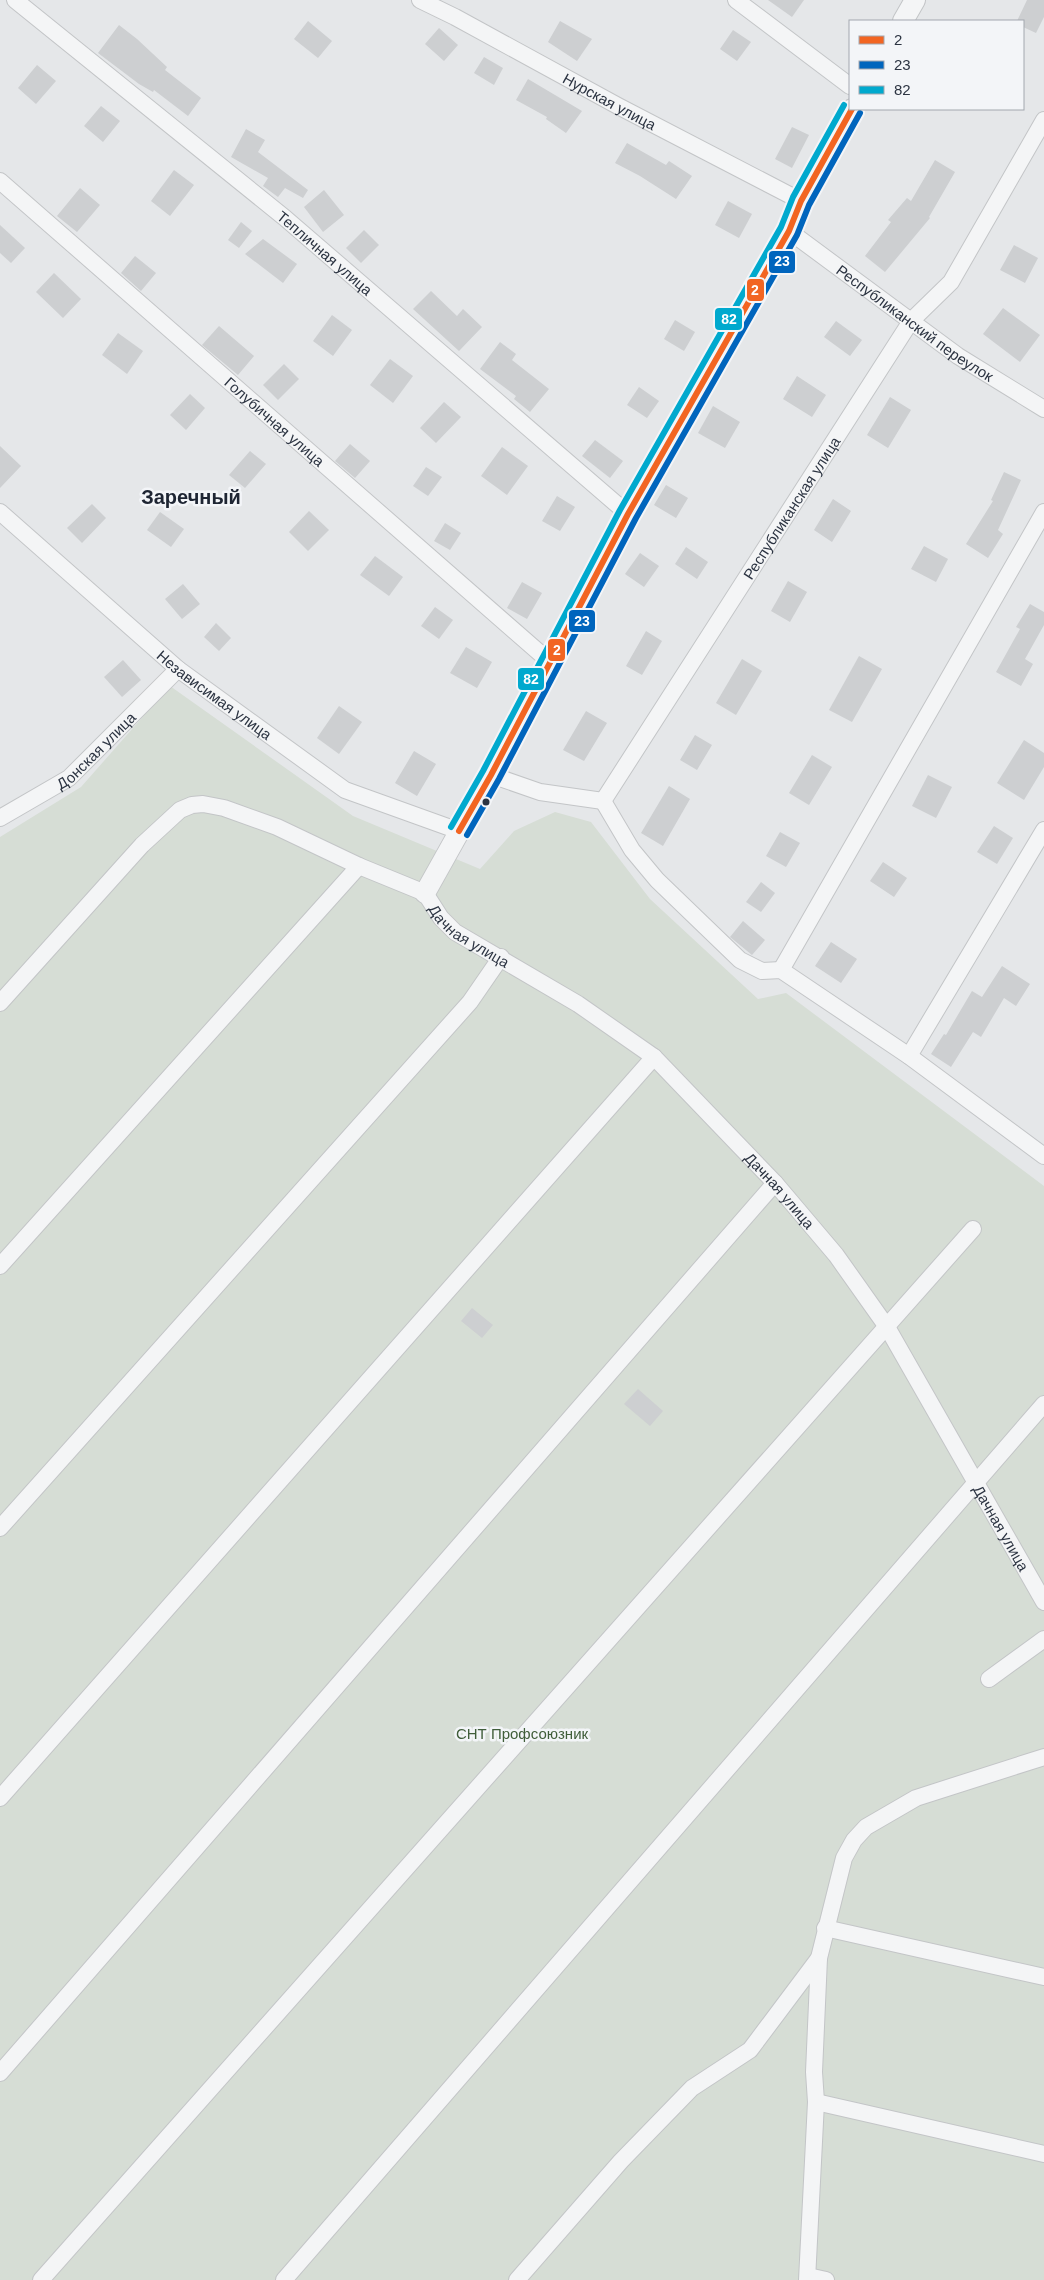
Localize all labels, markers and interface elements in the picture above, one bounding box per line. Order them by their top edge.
legend [849,20,1024,110]
text: 2 [894,31,902,48]
text: 23 [894,56,911,73]
street label: Нурская улица [560,69,660,133]
text: 82 [894,81,911,98]
street label: Тепличная улица [274,207,377,299]
line badge: 23 [768,250,796,274]
text: 23 [774,253,790,269]
street label: Республиканский переулок [834,261,997,385]
line badge: 2 [746,278,765,302]
text: 2 [751,282,759,298]
line badge: 82 [714,307,743,331]
text: 82 [721,311,737,327]
street label: Голубичная улица [222,373,328,470]
street label: Республиканская улица [739,433,844,582]
district label: Заречный [141,486,241,508]
line badge: 23 [568,609,596,633]
text: 23 [574,613,590,629]
line badge: 2 [547,638,566,662]
text: 2 [553,642,561,658]
street label: Независимая улица [154,646,276,743]
line badge: 82 [517,667,545,691]
text: 82 [523,671,539,687]
street label: Донская улица [53,708,139,792]
unlabelled marker [481,797,491,807]
street label: Дачная улица [426,901,513,971]
street label: Дачная улица [742,1149,819,1232]
street label: Дачная улица [970,1482,1033,1574]
park label: СНТ Профсоюзник [456,1725,589,1742]

